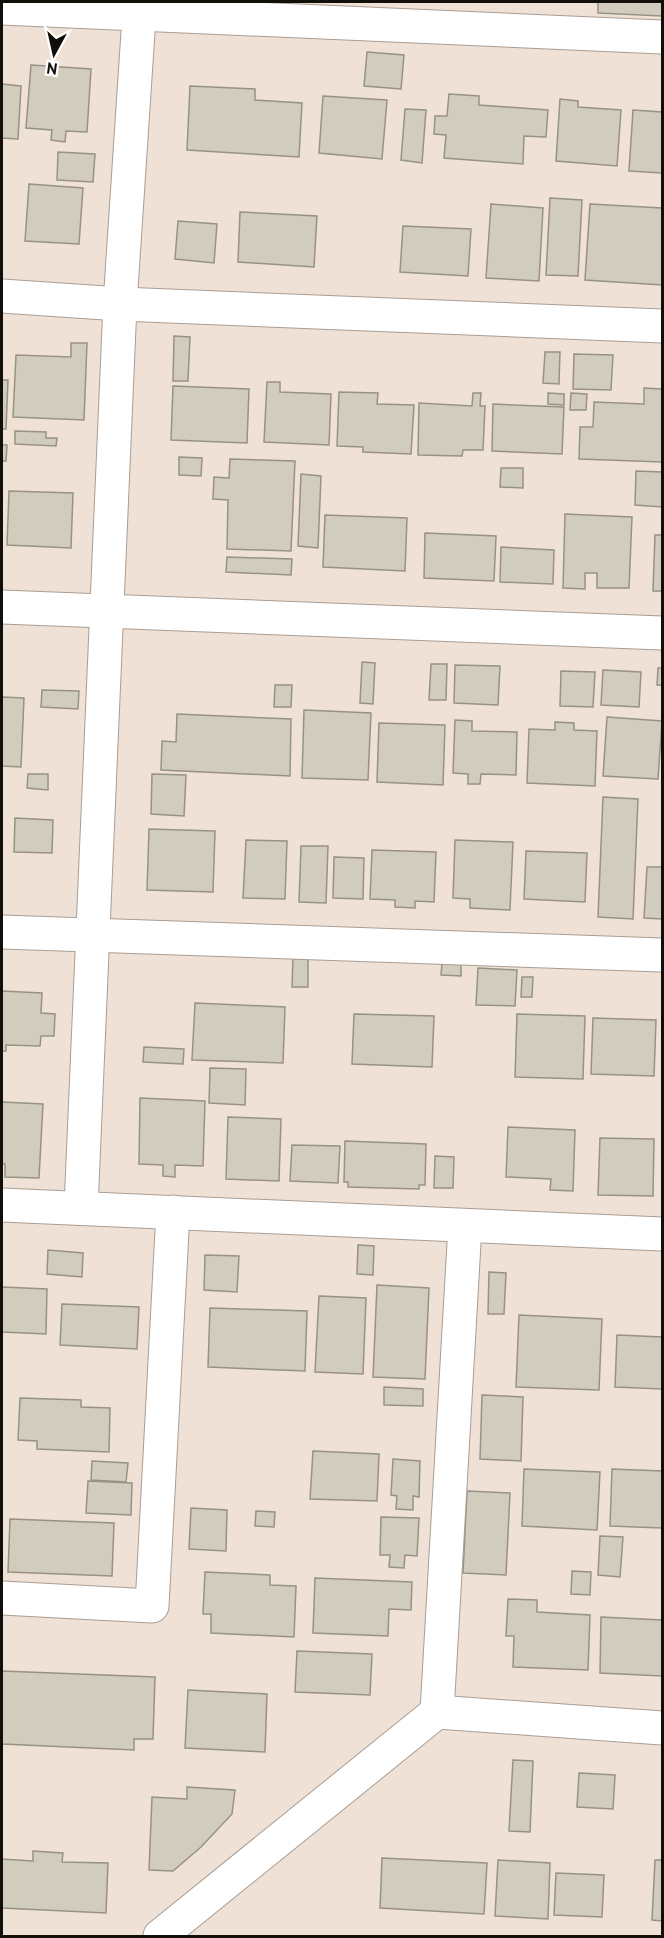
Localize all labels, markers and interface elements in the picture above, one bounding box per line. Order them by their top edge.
north arrow [24,24,84,84]
text: N [45,58,59,79]

